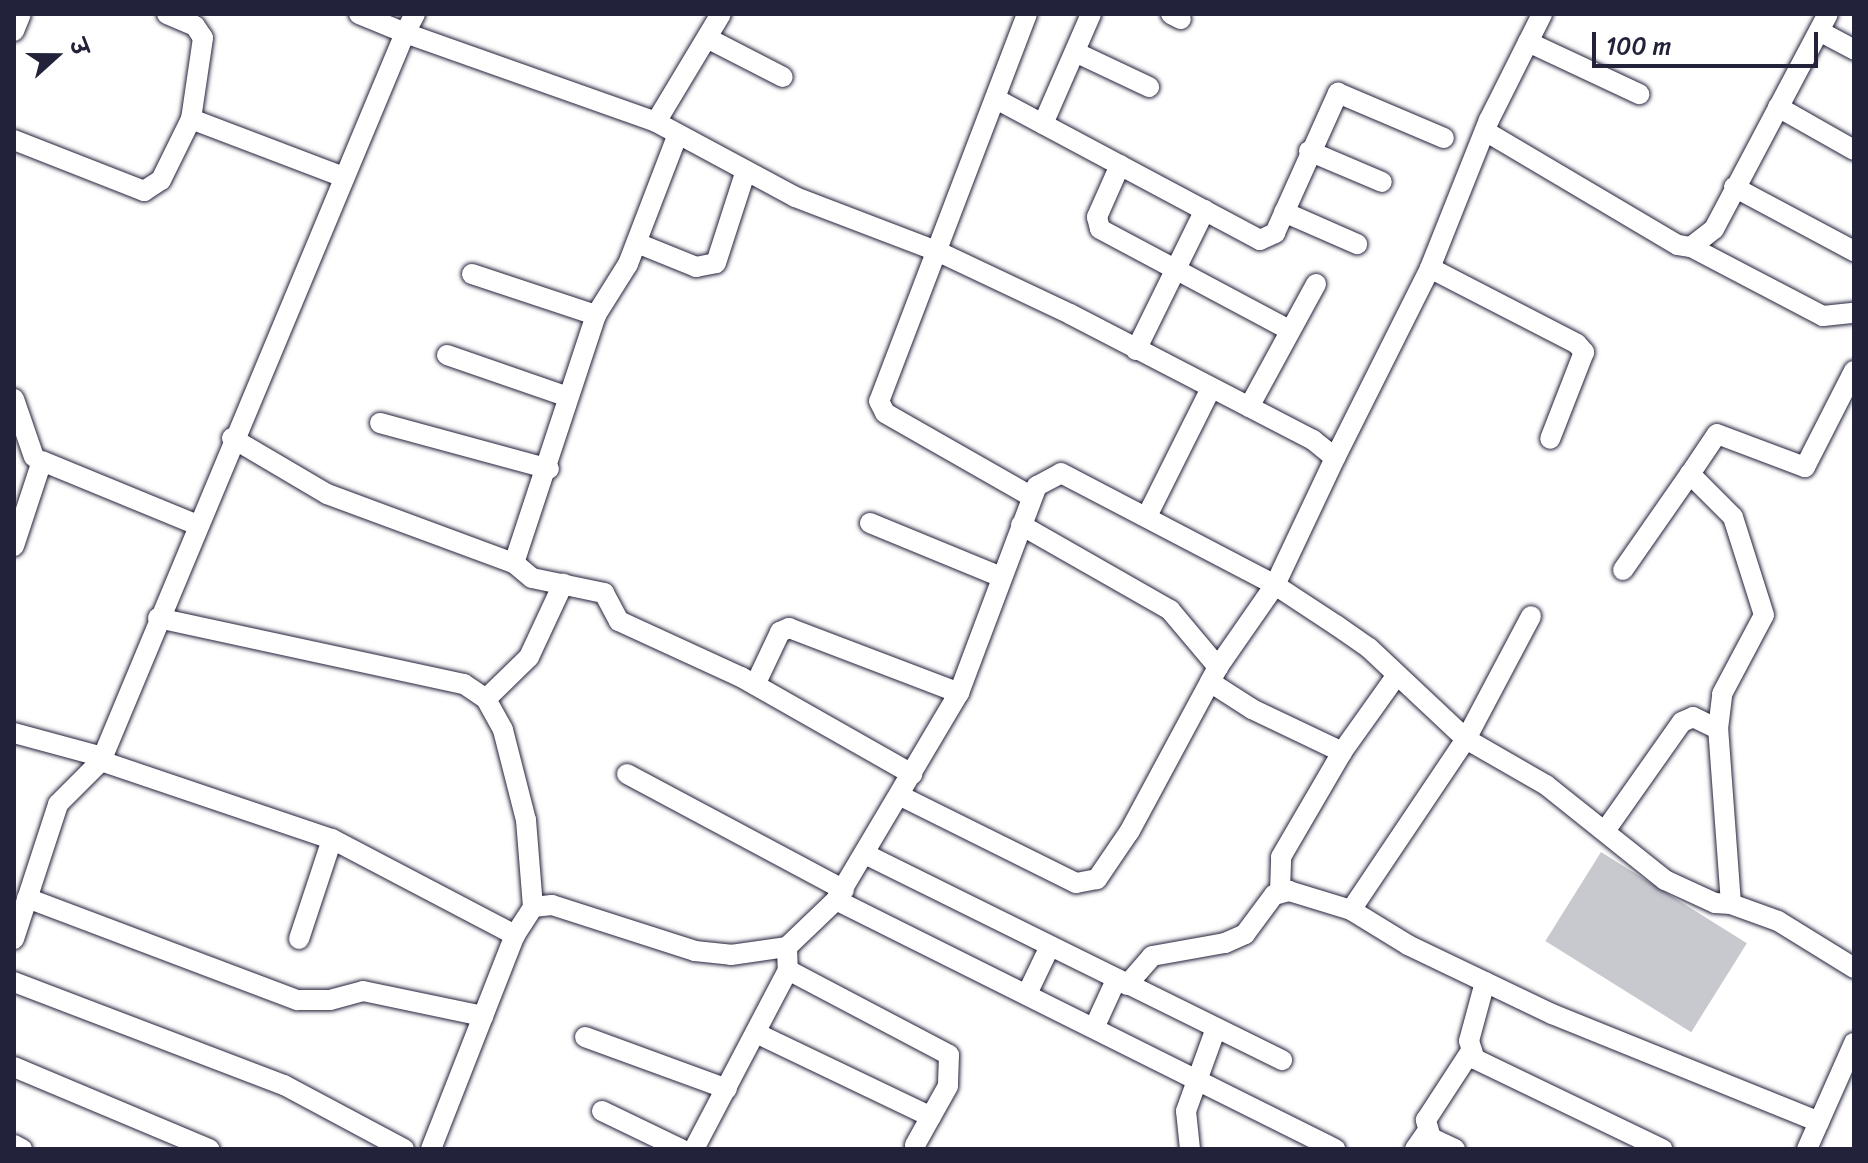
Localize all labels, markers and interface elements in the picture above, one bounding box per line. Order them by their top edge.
north arrow [16,16,96,96]
scale bar [1596,16,1822,66]
text: 100 m [1606,25,1671,67]
text: उ [58,33,100,61]

